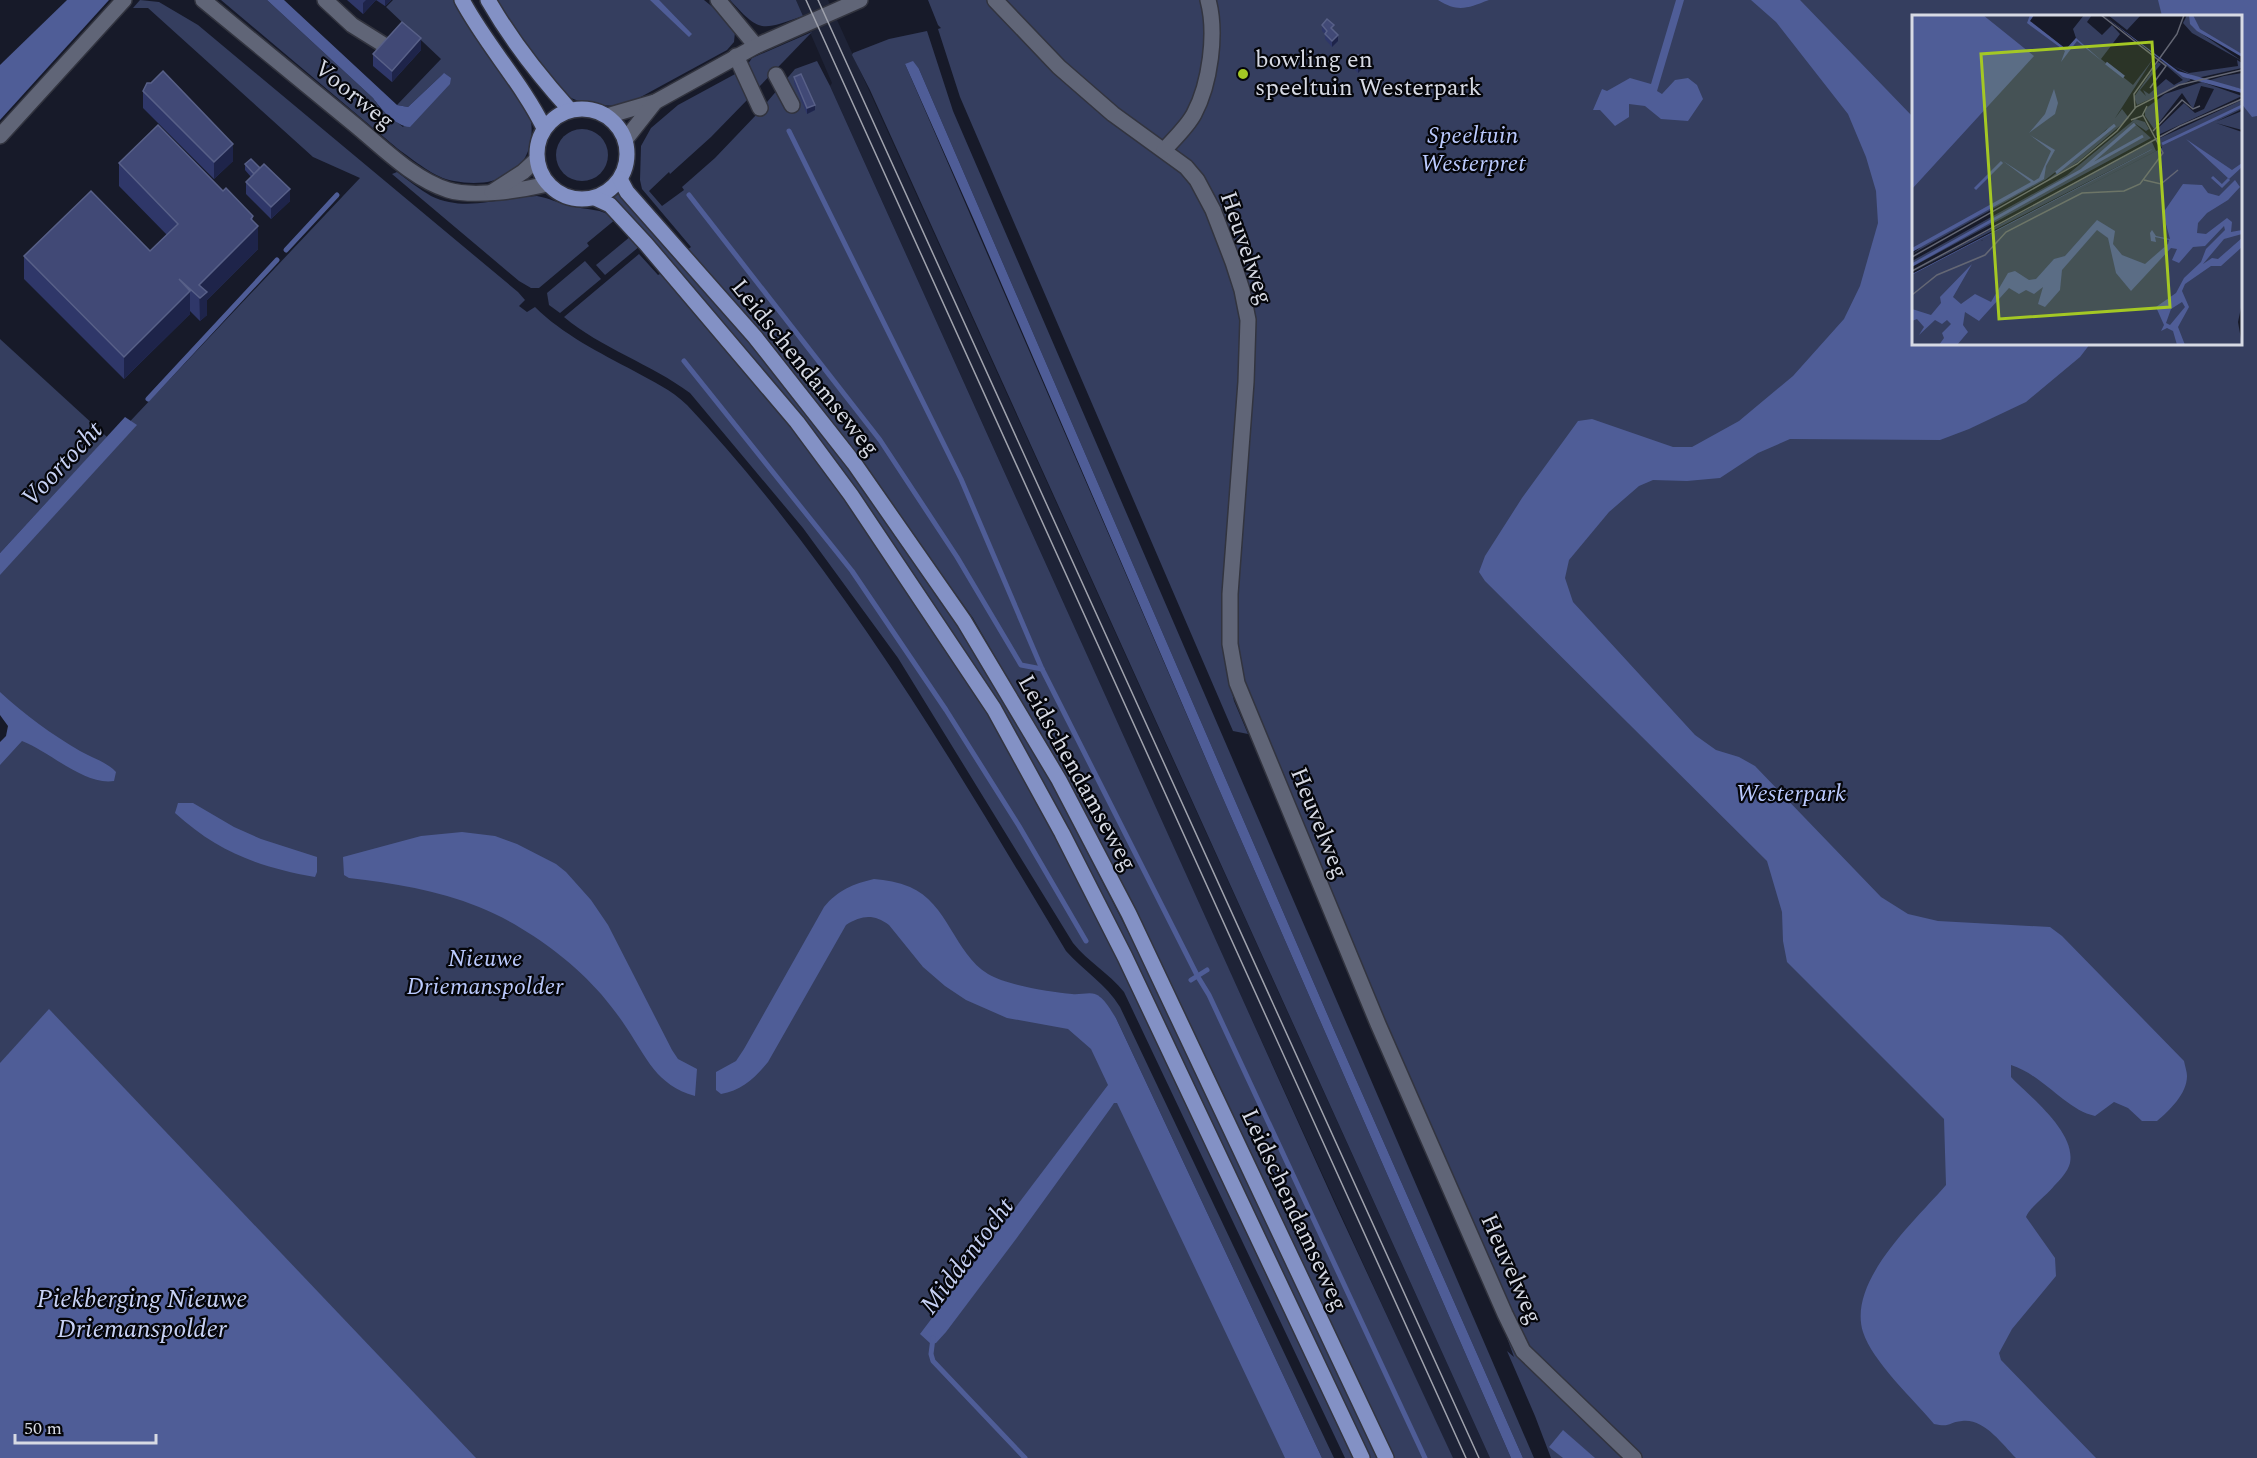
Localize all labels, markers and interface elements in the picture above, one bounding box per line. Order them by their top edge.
inset map [1912,15,2242,345]
place label: bowling en speeltuin Westerpark [1255,42,1482,106]
street label: Voorweg [306,51,402,139]
marker: bowling en speeltuin Westerpark [1236,67,1250,81]
park label: Speeltuin Westerpret [1420,118,1526,182]
street label: Heuvelweg [1210,187,1282,309]
street label: Leidschendamseweg [722,271,888,465]
water label: Voortocht [12,411,113,516]
street label: Leidschendamseweg [1008,668,1146,878]
street label: Heuvelweg [1280,762,1358,884]
park label: Westerpark [1736,776,1846,812]
park label: Nieuwe Driemanspolder [407,941,564,1005]
street label: Leidschendamseweg [1231,1103,1357,1317]
water label: Middentocht [910,1188,1025,1323]
street label: Heuvelweg [1471,1208,1551,1330]
water label: Piekberging Nieuwe Driemanspolder [36,1279,248,1349]
scale bar [15,1407,156,1445]
text: 50 m [24,1415,62,1442]

